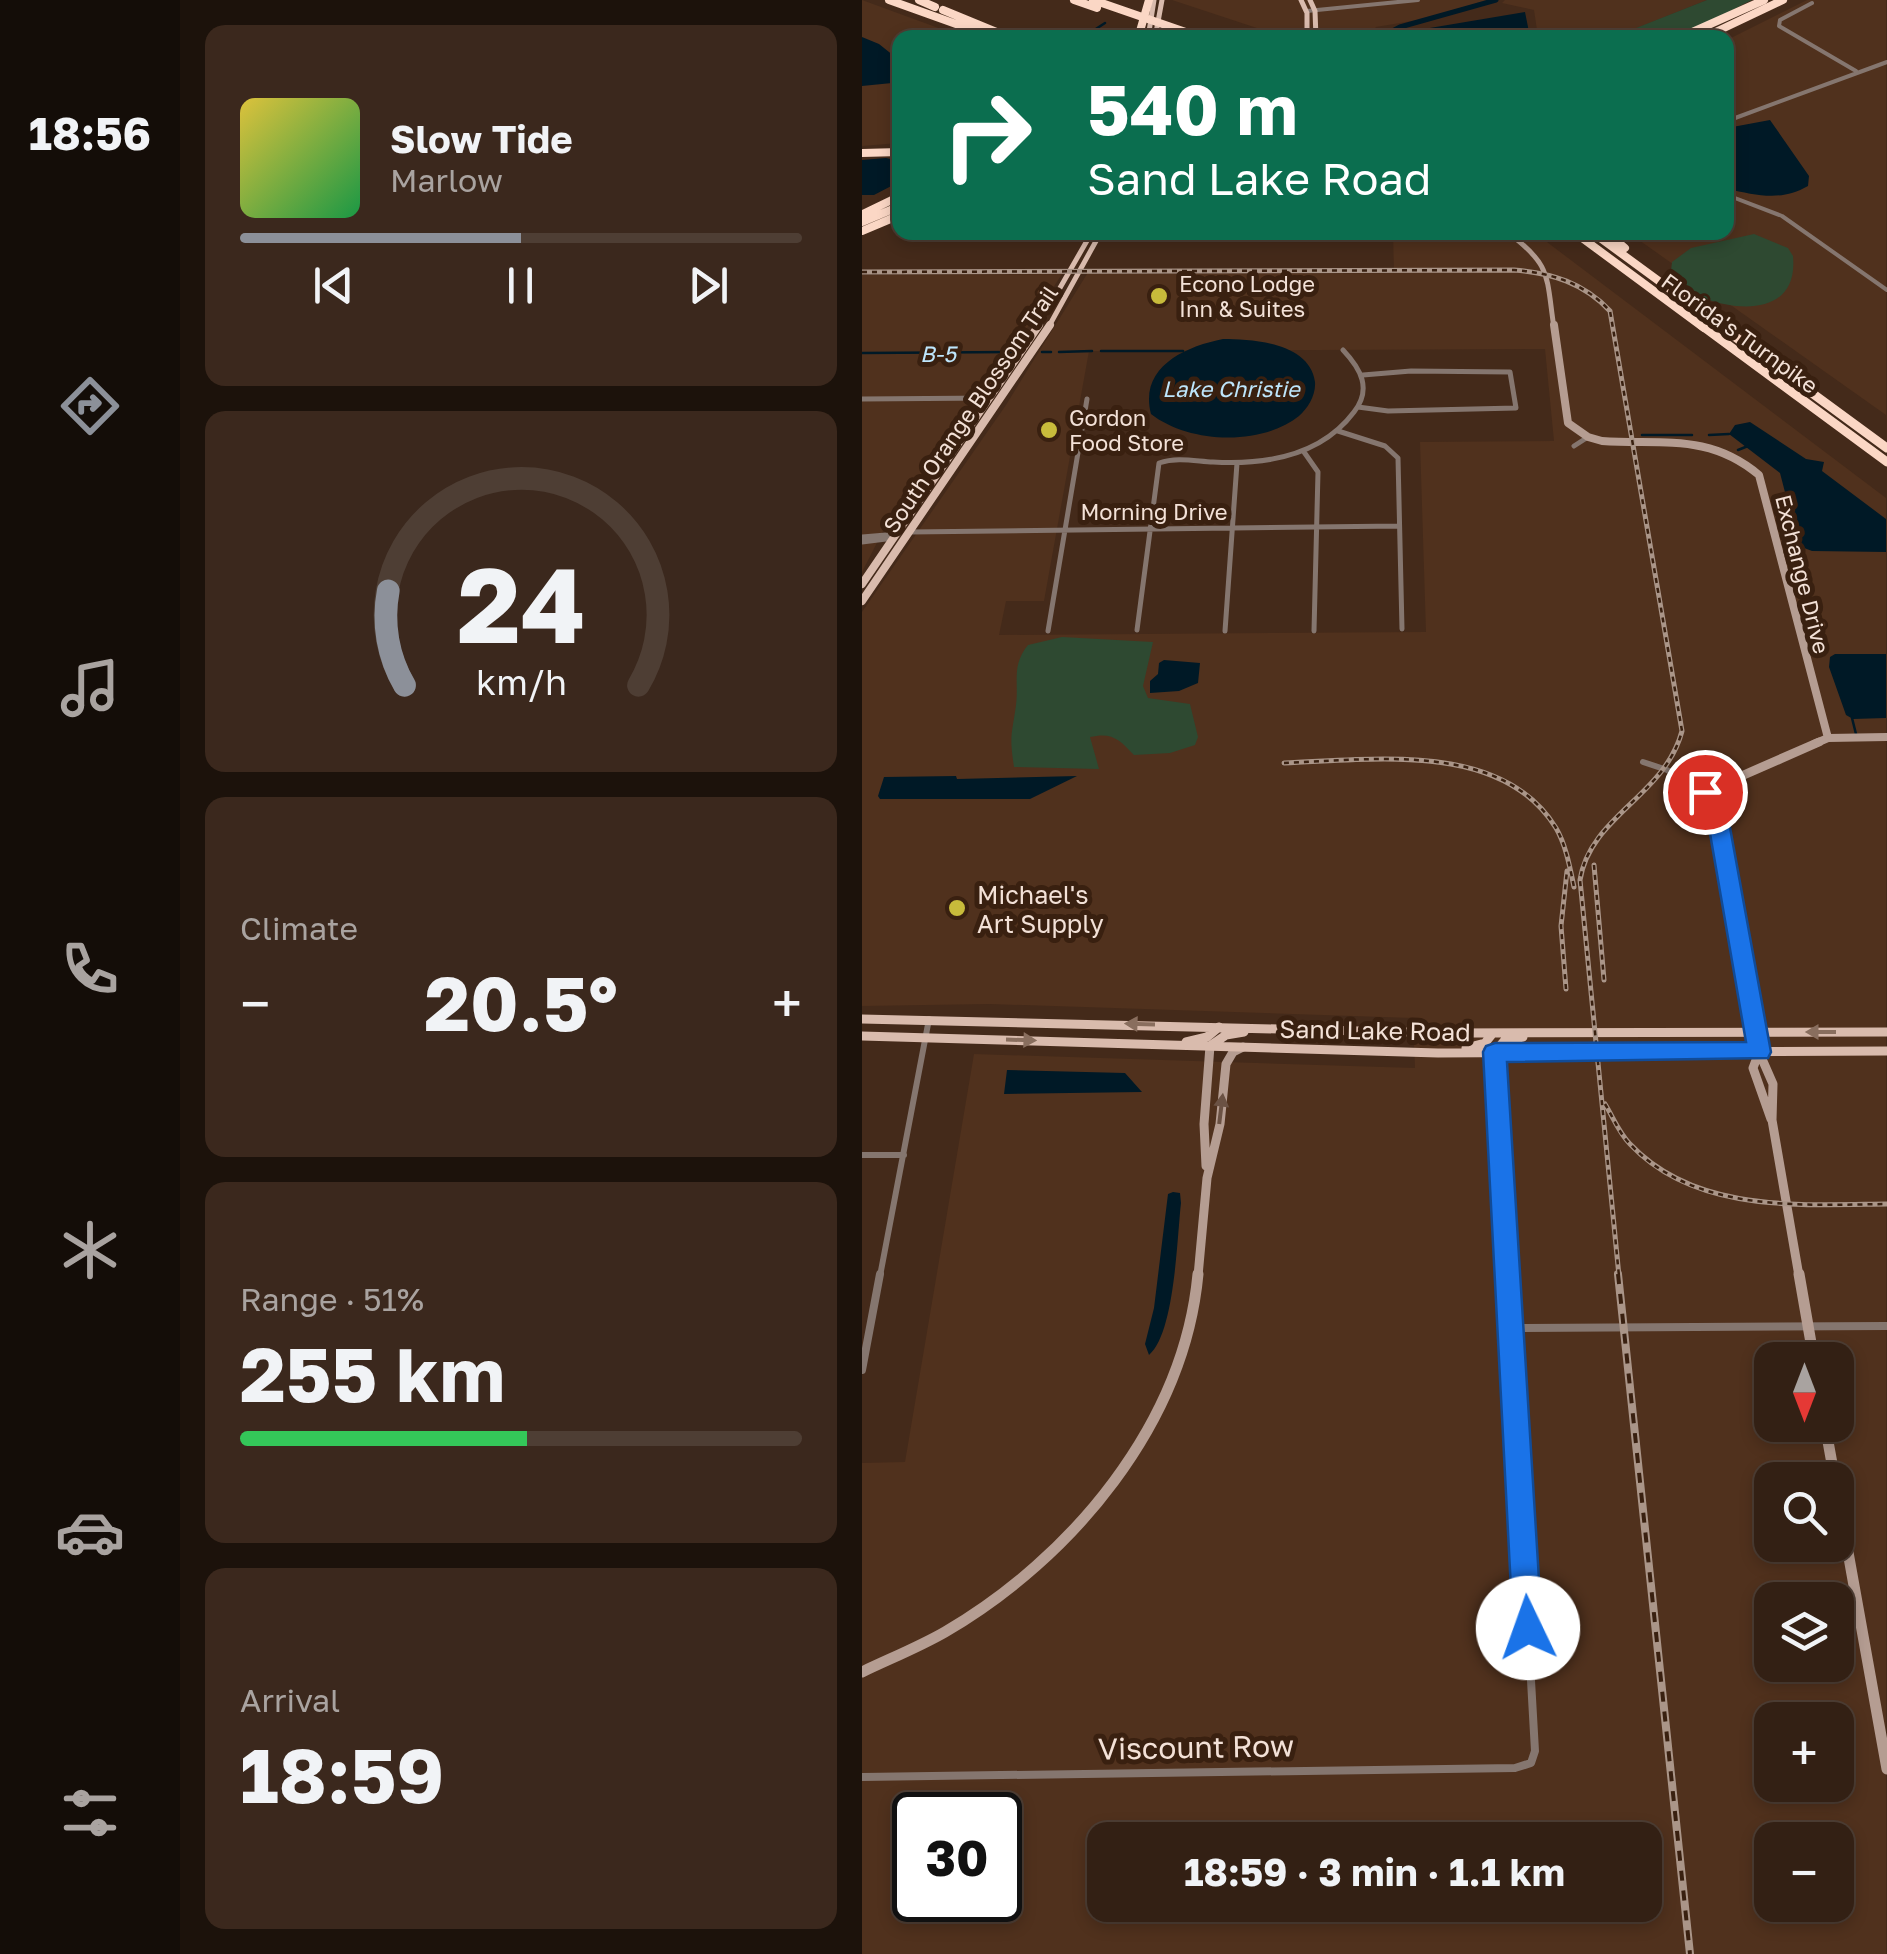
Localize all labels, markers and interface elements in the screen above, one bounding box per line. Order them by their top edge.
text: 540 m [1087,66,1298,150]
icon: right [922,70,1052,200]
text: 18:56 [29,106,151,160]
text: Slow Tide [390,116,573,161]
text: Sand Lake Road [1087,151,1431,205]
text: Marlow [390,161,503,199]
icon: previous [306,258,361,313]
icon: pause [493,258,548,313]
icon: next [681,258,736,313]
street label: Florida's Turnpike [1657,267,1823,399]
place label: Econo Lodge Inn & Suites [1179,270,1315,322]
street label: South Orange Blossom Trail [877,280,1063,538]
marker: Econo Lodge Inn & Suites [1148,285,1170,307]
water label: B-5 [920,340,958,367]
icon: directions [55,371,125,441]
water label: Lake Christie [1162,375,1302,402]
place label: Gordon Food Store [1069,404,1184,456]
marker: Gordon Food Store [1038,419,1060,441]
street label: Exchange Drive [1770,492,1836,656]
street label: Morning Drive [1080,498,1228,525]
text: 24 [457,541,585,666]
icon: music [55,653,125,723]
text: km/h [476,660,566,703]
pin [1663,750,1748,835]
icon: arrive [1678,765,1733,820]
place label: Michael's Art Supply [977,879,1104,939]
marker: Michael's Art Supply [946,897,968,919]
text: Climate [240,909,358,947]
icon: phone [55,934,125,1004]
text: 20.5° [424,957,618,1048]
text: − [240,970,270,1036]
text: + [772,970,802,1036]
street label: Sand Lake Road [1279,1013,1471,1047]
one-way arrow [1124,1016,1156,1032]
one-way arrow [1804,1024,1836,1040]
one-way arrow [1005,1032,1037,1048]
one-way arrow [1213,1093,1229,1125]
icon: climate [55,1215,125,1285]
text: Range · 51% [240,1280,424,1318]
text: 255 km [240,1328,505,1419]
north arrow [1754,1342,1854,1442]
map controls [1754,1342,1854,1922]
button: search [1754,1462,1854,1562]
icon: car [55,1497,125,1567]
position arrow [1476,1576,1580,1680]
button: layers [1754,1582,1854,1682]
text: Arrival [240,1681,340,1719]
button: + [1754,1702,1854,1802]
street label: Viscount Row [1098,1727,1294,1767]
text: 18:59 [240,1729,444,1820]
icon: filters [55,1778,125,1848]
speed limit sign: 30 [892,1792,1022,1922]
button: − [1754,1822,1854,1922]
text: 18:59 · 3 min · 1.1 km [1184,1849,1565,1894]

